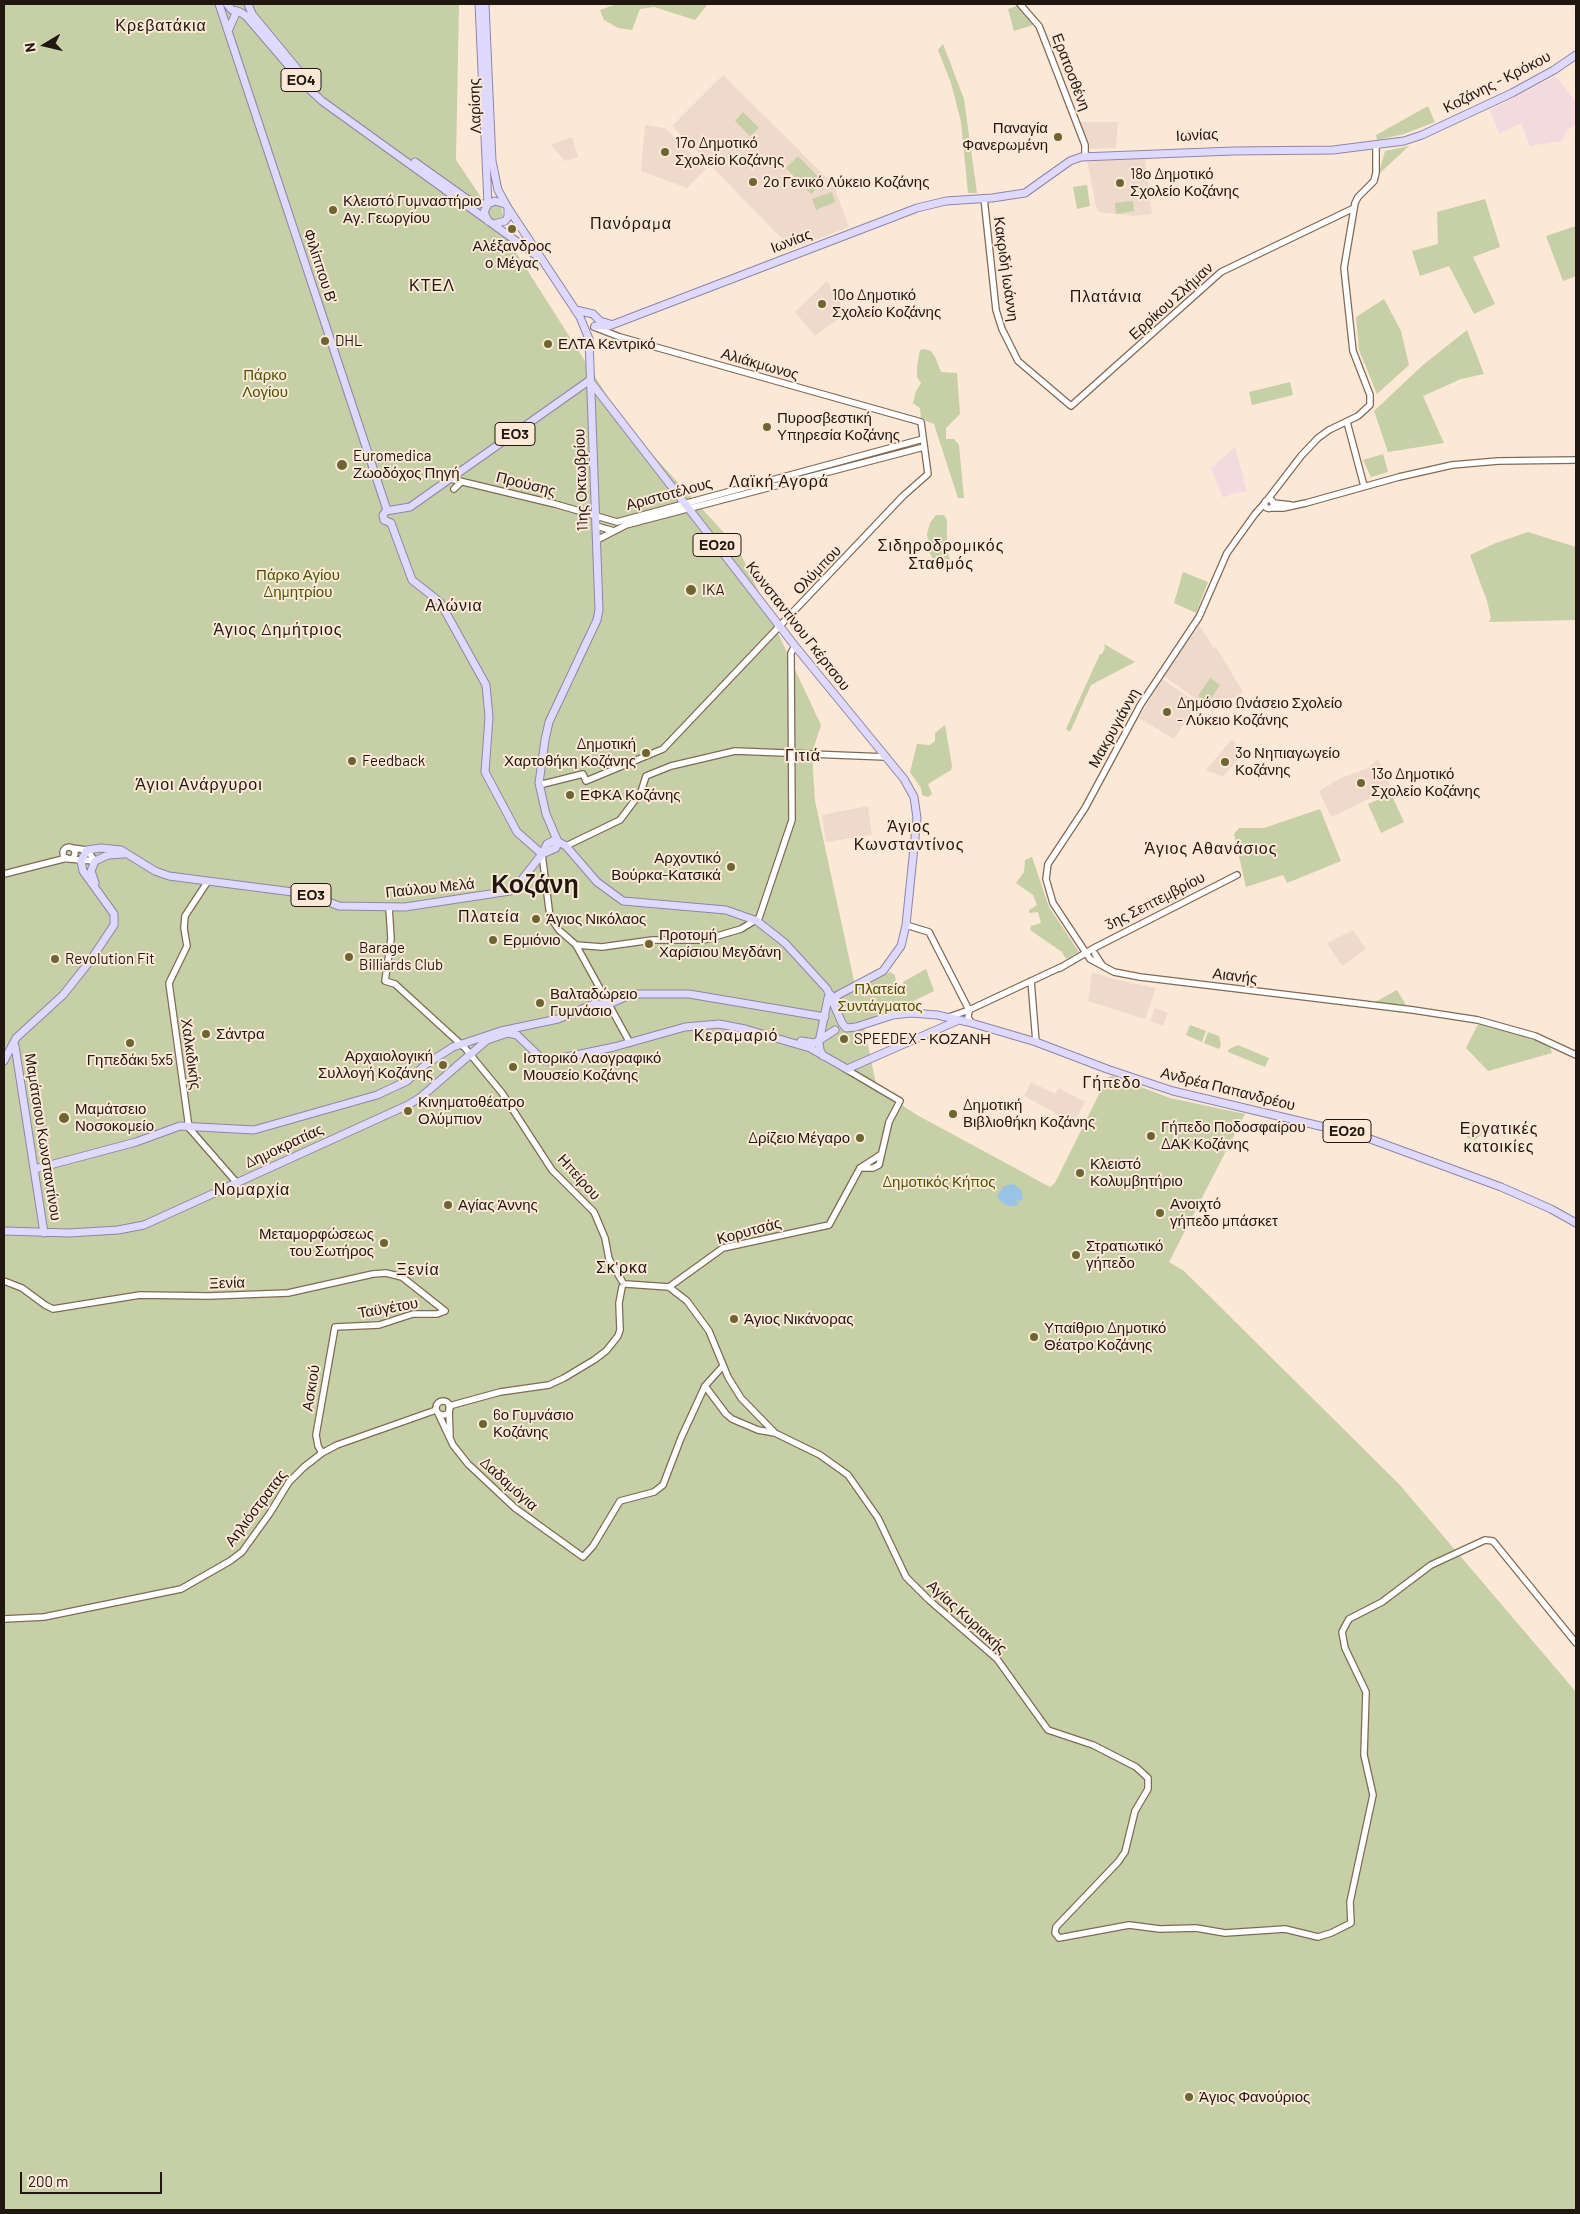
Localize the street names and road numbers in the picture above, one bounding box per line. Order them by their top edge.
street label: Ερατοσθένη [1048,31,1094,113]
street label: Κοζάνης - Κρόκου [1440,47,1554,117]
road number: ΕΟ4 [281,68,321,92]
street label: Λαρίσης [465,78,485,134]
street label: Ιωνίας [1175,125,1219,145]
street label: Κακριδή Ιωάννη [990,216,1022,322]
street label: Ιωνίας [768,225,814,257]
street label: Φιλίππου Β' [300,227,340,305]
street label: Ερρίκου Σλήμαν [1125,259,1217,343]
street label: Αλιάκμωνος [719,344,801,384]
road number: ΕΟ3 [495,422,535,446]
street label: 11ης Οκτωβρίου [570,428,592,532]
street label: Προύσης [494,468,558,500]
street label: Αριστοτέλους [624,474,714,514]
road number: ΕΟ20 [693,534,741,556]
street label: Ολύμπου [789,542,845,598]
street label: Κωνσταντίνου Γκέρτσου [742,558,854,694]
street label: Μακρυγιάννη [1085,685,1143,771]
street label: 3ης Σεπτεμβρίου [1102,868,1208,934]
street label: Παύλου Μελά [384,874,476,902]
road number: ΕΟ3 [291,884,331,906]
street label: Αιανής [1212,964,1258,988]
street label: Χαλκιδικής [177,1017,205,1091]
street label: Μαμάτσιου Κωνσταντίνου [21,1052,65,1222]
street label: Ανδρέα Παπανδρέου [1159,1064,1297,1114]
street label: Δημοκρατίας [242,1120,326,1172]
road number: ΕΟ20 [1323,1120,1371,1142]
street label: Ηπείρου [554,1150,604,1204]
street label: Κορυτσάς [715,1214,783,1248]
street label: Ξενία [209,1273,245,1293]
street label: Ταϋγέτου [356,1294,420,1322]
street label: Ασκιού [298,1364,324,1412]
street label: Δαδαμόγια [476,1453,542,1515]
street label: Αηλιόστρατας [221,1466,291,1550]
street label: Αγίας Κυριακής [923,1576,1011,1658]

